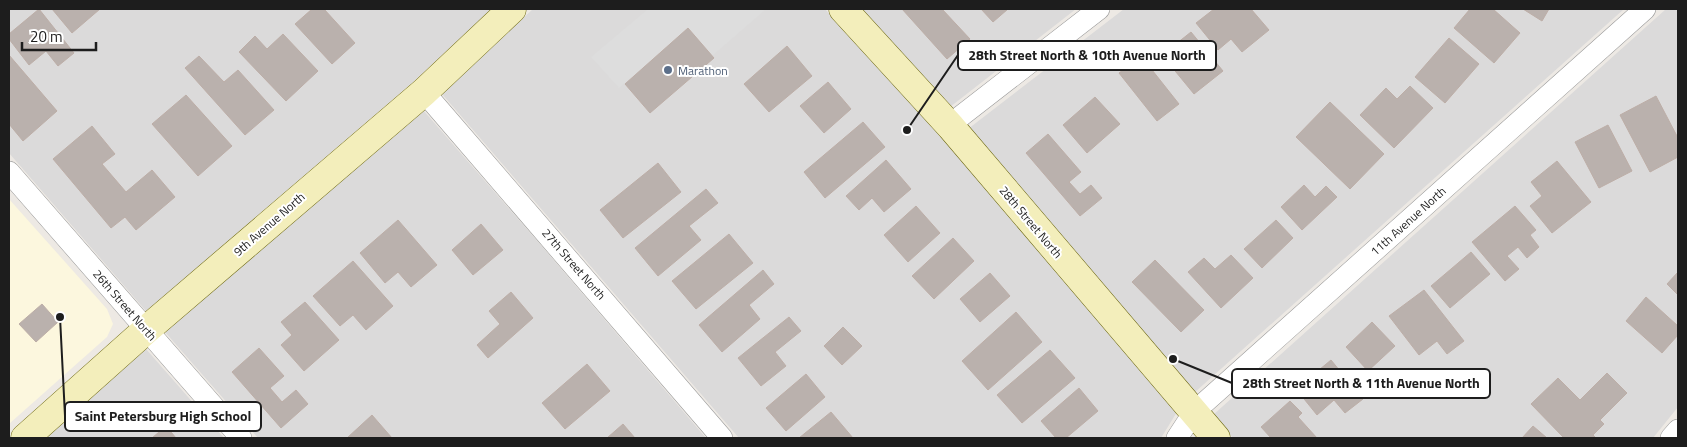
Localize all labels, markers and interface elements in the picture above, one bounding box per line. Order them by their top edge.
scale bar [22,20,96,52]
text: 20 m [30,25,63,48]
callout: 28th Street North & 10th Avenue North [958,41,1216,70]
text: 28th Street North & 10th Avenue North [968,44,1206,65]
place label: Marathon [678,61,728,80]
marker: Marathon [662,64,674,76]
street label: 28th Street North [995,182,1067,262]
street label: 11th Avenue North [1366,182,1450,260]
street label: 9th Avenue North [229,188,309,260]
street label: 27th Street North [537,224,611,304]
street label: 26th Street North [88,265,162,345]
callout: 28th Street North & 11th Avenue North [1232,369,1490,398]
text: 28th Street North & 11th Avenue North [1242,372,1480,393]
callout: Saint Petersburg High School [65,402,261,431]
text: Saint Petersburg High School [75,405,251,426]

